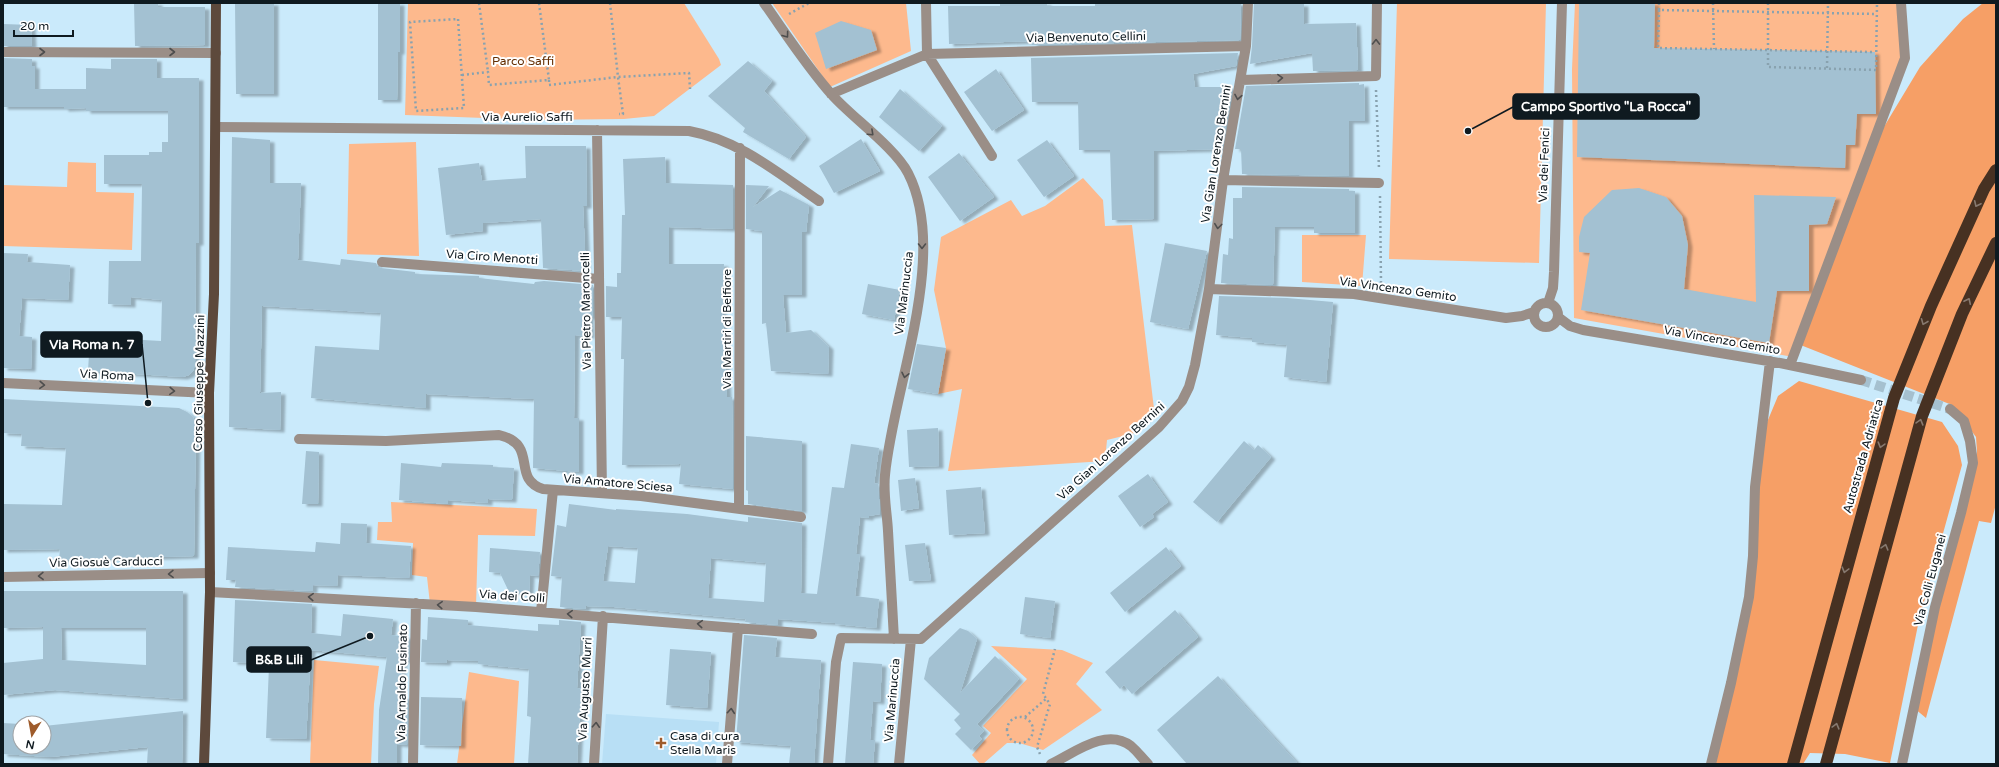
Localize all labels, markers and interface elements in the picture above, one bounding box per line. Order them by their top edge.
scale bar [14,12,73,38]
text: 20 m [20,19,49,33]
street label: Via Benvenuto Cellini [1026,29,1146,45]
one-way arrow [782,30,789,37]
one-way arrow [1372,39,1380,45]
one-way arrow [39,48,45,56]
one-way arrow [169,48,175,57]
park label: Parco Saffi [492,54,554,68]
one-way arrow [1277,74,1283,83]
street label: Via Gian Lorenzo Bernini [1198,84,1234,224]
one-way arrow [1234,94,1242,100]
callout: Campo Sportivo "La Rocca" [1513,94,1699,119]
text: Campo Sportivo "La Rocca" [1521,99,1691,115]
street label: Via Aurelio Saffi [481,110,573,124]
street label: Via dei Fenici [1536,127,1552,203]
one-way arrow [866,128,874,136]
one-way arrow [1974,199,1982,207]
one-way arrow [1213,223,1222,229]
one-way arrow [918,243,926,249]
street label: Via Ciro Menotti [446,247,538,267]
street label: Via Marinuccia [892,250,916,336]
street label: Via Pietro Maroncelli [578,252,594,370]
street label: Via Martiri di Belfiore [720,269,734,389]
street label: Via Vincenzo Gemito [1339,274,1457,304]
one-way arrow [1963,298,1971,305]
street label: Corso Giuseppe Mazzini [191,314,207,452]
one-way arrow [1921,318,1929,326]
street label: Via Vincenzo Gemito [1663,323,1781,357]
callout: Via Roma n. 7 [41,332,142,357]
text: Via Roma n. 7 [49,337,135,353]
street label: Via Roma [79,367,135,383]
one-way arrow [901,372,909,378]
one-way arrow [39,381,45,390]
one-way arrow [169,387,175,396]
street label: Autostrada Adriatica [1840,397,1886,515]
street label: Via Gian Lorenzo Bernini [1054,399,1168,503]
one-way arrow [1915,419,1924,426]
one-way arrow [1877,441,1885,448]
street label: Via Amatore Sciesa [563,471,673,495]
street label: Via Colli Euganei [1911,532,1949,628]
one-way arrow [1880,544,1889,551]
street label: Via Giosuè Carducci [49,554,163,570]
one-way arrow [1841,566,1850,573]
one-way arrow [168,570,174,578]
one-way arrow [38,572,44,580]
street label: Via dei Colli [479,587,545,605]
one-way arrow [308,593,314,602]
one-way arrow [437,601,443,609]
one-way arrow [567,609,573,618]
one-way arrow [697,620,703,629]
street label: Via Arnaldo Fusinato [394,624,410,742]
street label: Via Augusto Murri [575,637,595,741]
callout: B&B Lili [247,647,311,672]
text: B&B Lili [255,652,303,668]
street label: Via Marinuccia [881,658,903,742]
one-way arrow [727,708,736,714]
north arrow [12,715,52,755]
one-way arrow [592,722,600,728]
one-way arrow [1831,723,1840,730]
place label: Casa di cura Stella Maris [670,729,739,757]
text: N [25,737,36,752]
marker: Casa di cura Stella Maris [655,737,667,749]

